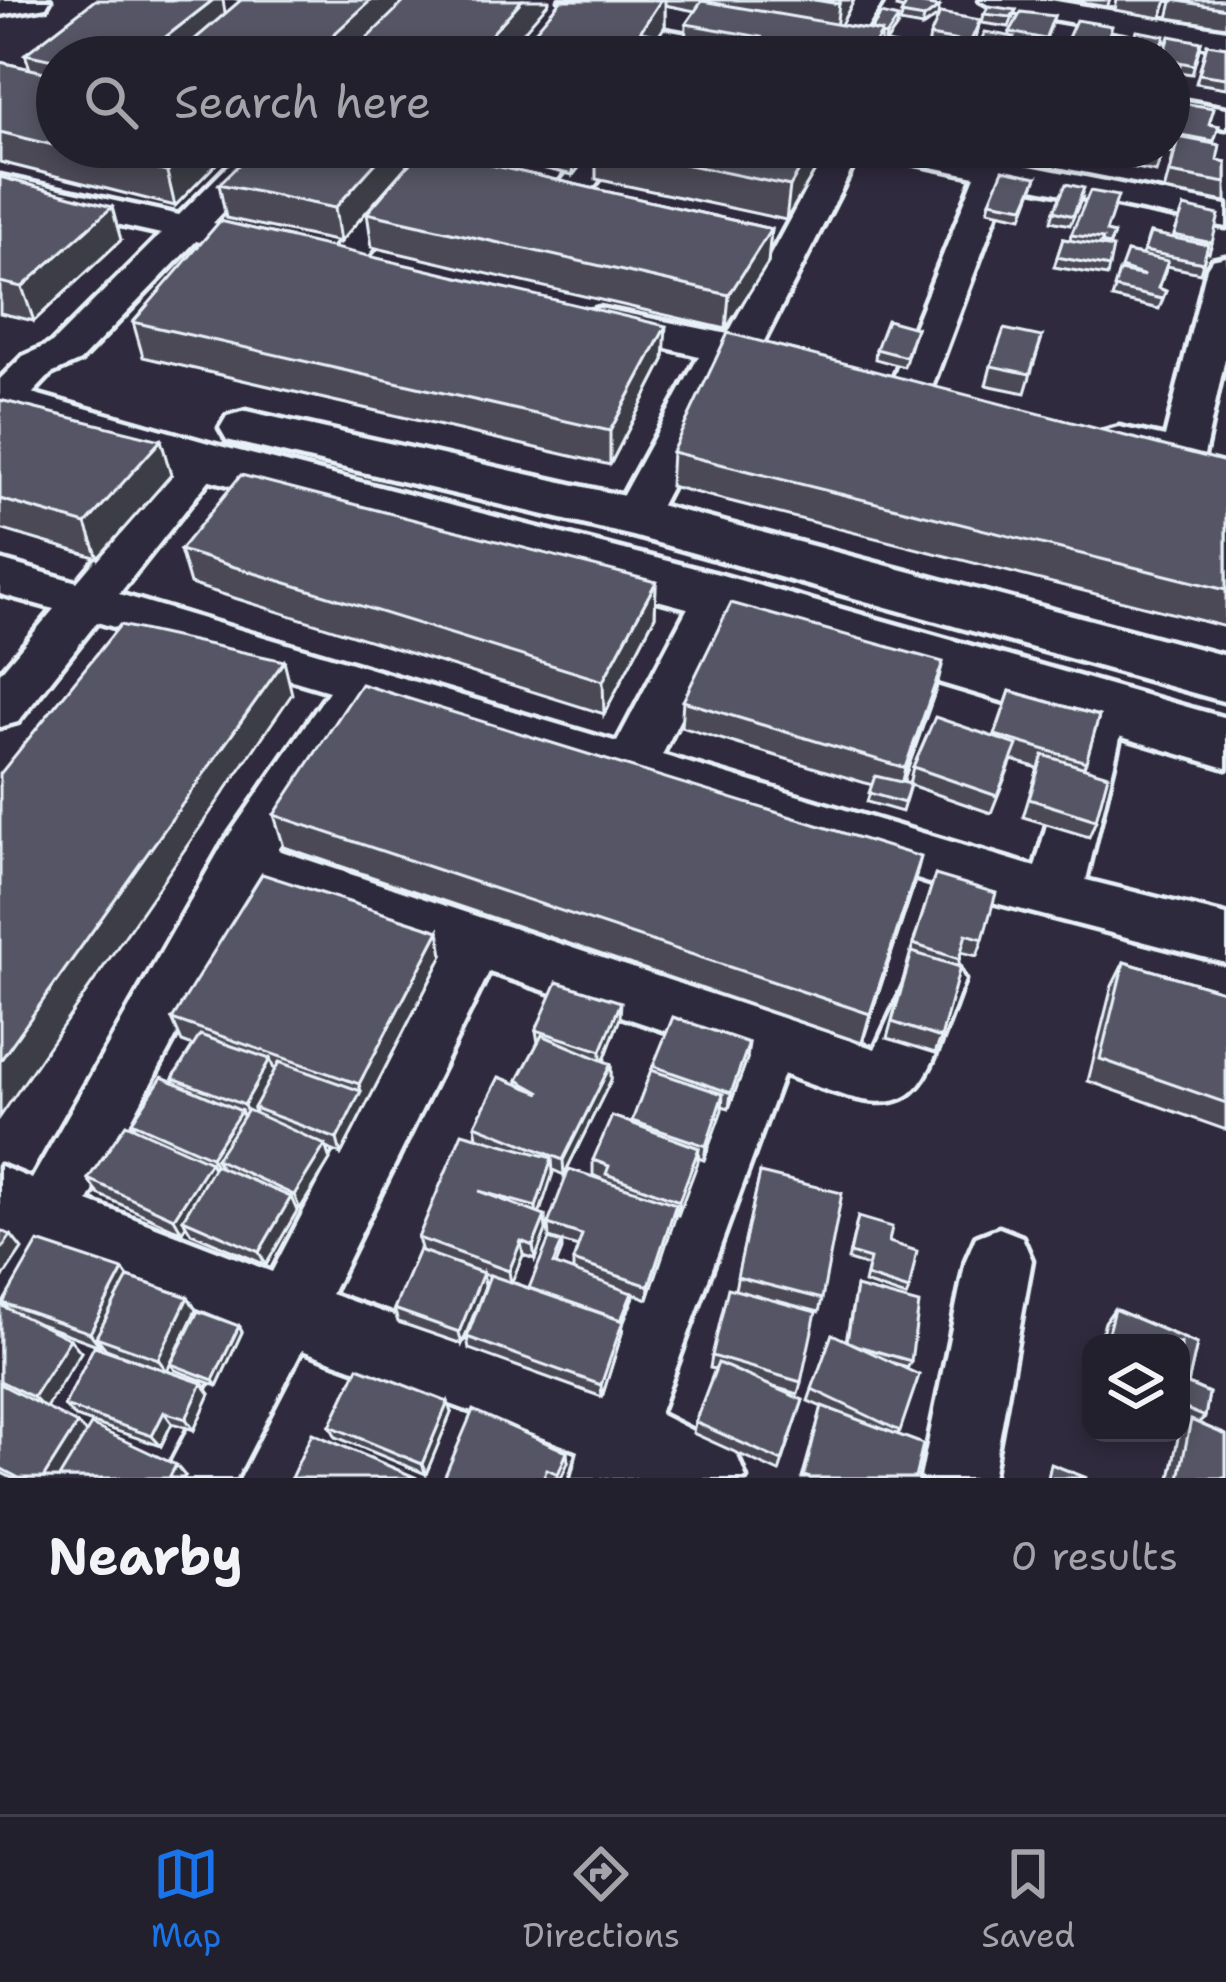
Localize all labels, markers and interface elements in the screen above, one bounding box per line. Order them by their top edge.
search box [36,36,1190,168]
icon: search [78,69,144,135]
text: Search here [174,72,431,132]
map controls [1082,1334,1190,1442]
button: layers [1082,1334,1190,1442]
text: Nearby [48,1522,243,1590]
text: 0 results [1011,1530,1178,1582]
tab: Map [151,1841,221,1958]
tab: Directions [523,1841,680,1958]
tab: Saved [982,1841,1075,1958]

